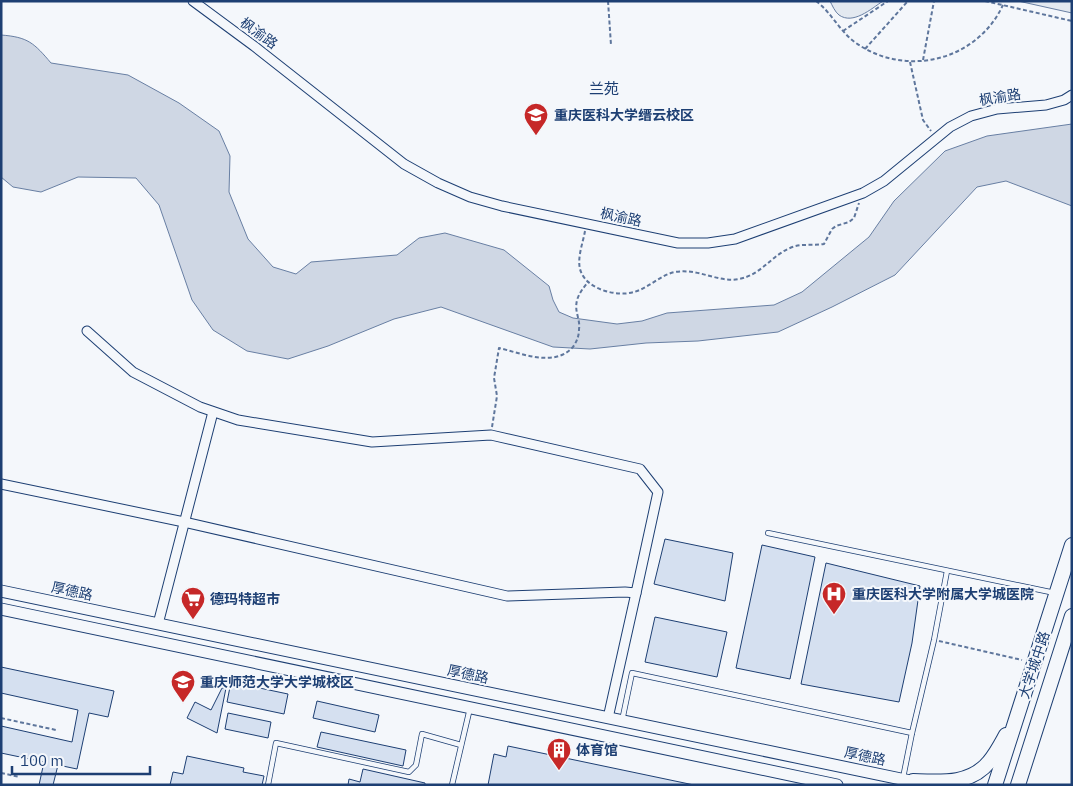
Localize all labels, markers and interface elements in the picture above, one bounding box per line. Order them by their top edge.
street label: 枫渝路 [237,13,281,53]
district label: 兰苑 [589,79,619,98]
street label: 枫渝路 [978,85,1022,109]
school or university icon: 重庆医科大学缙云校区 [523,102,549,136]
place label: 重庆医科大学缙云校区 [554,106,694,124]
street label: 枫渝路 [599,204,643,230]
street label: 厚德路 [50,578,94,604]
hospital icon: 重庆医科大学附属大学城医院 [821,581,847,615]
place label: 重庆医科大学附属大学城医院 [852,585,1034,603]
supermarket icon: 德玛特超市 [180,586,206,620]
place label: 德玛特超市 [210,590,280,608]
street label: 大学城中路 [1015,629,1053,701]
street label: 厚德路 [446,661,490,687]
school or university icon: 重庆师范大学大学城校区 [170,669,196,703]
place label: 重庆师范大学大学城校区 [200,673,354,691]
building icon: 体育馆 [546,737,572,771]
place label: 体育馆 [576,741,618,759]
street label: 厚德路 [843,743,887,769]
scale bar [12,744,150,776]
text: 100 m [20,751,64,770]

